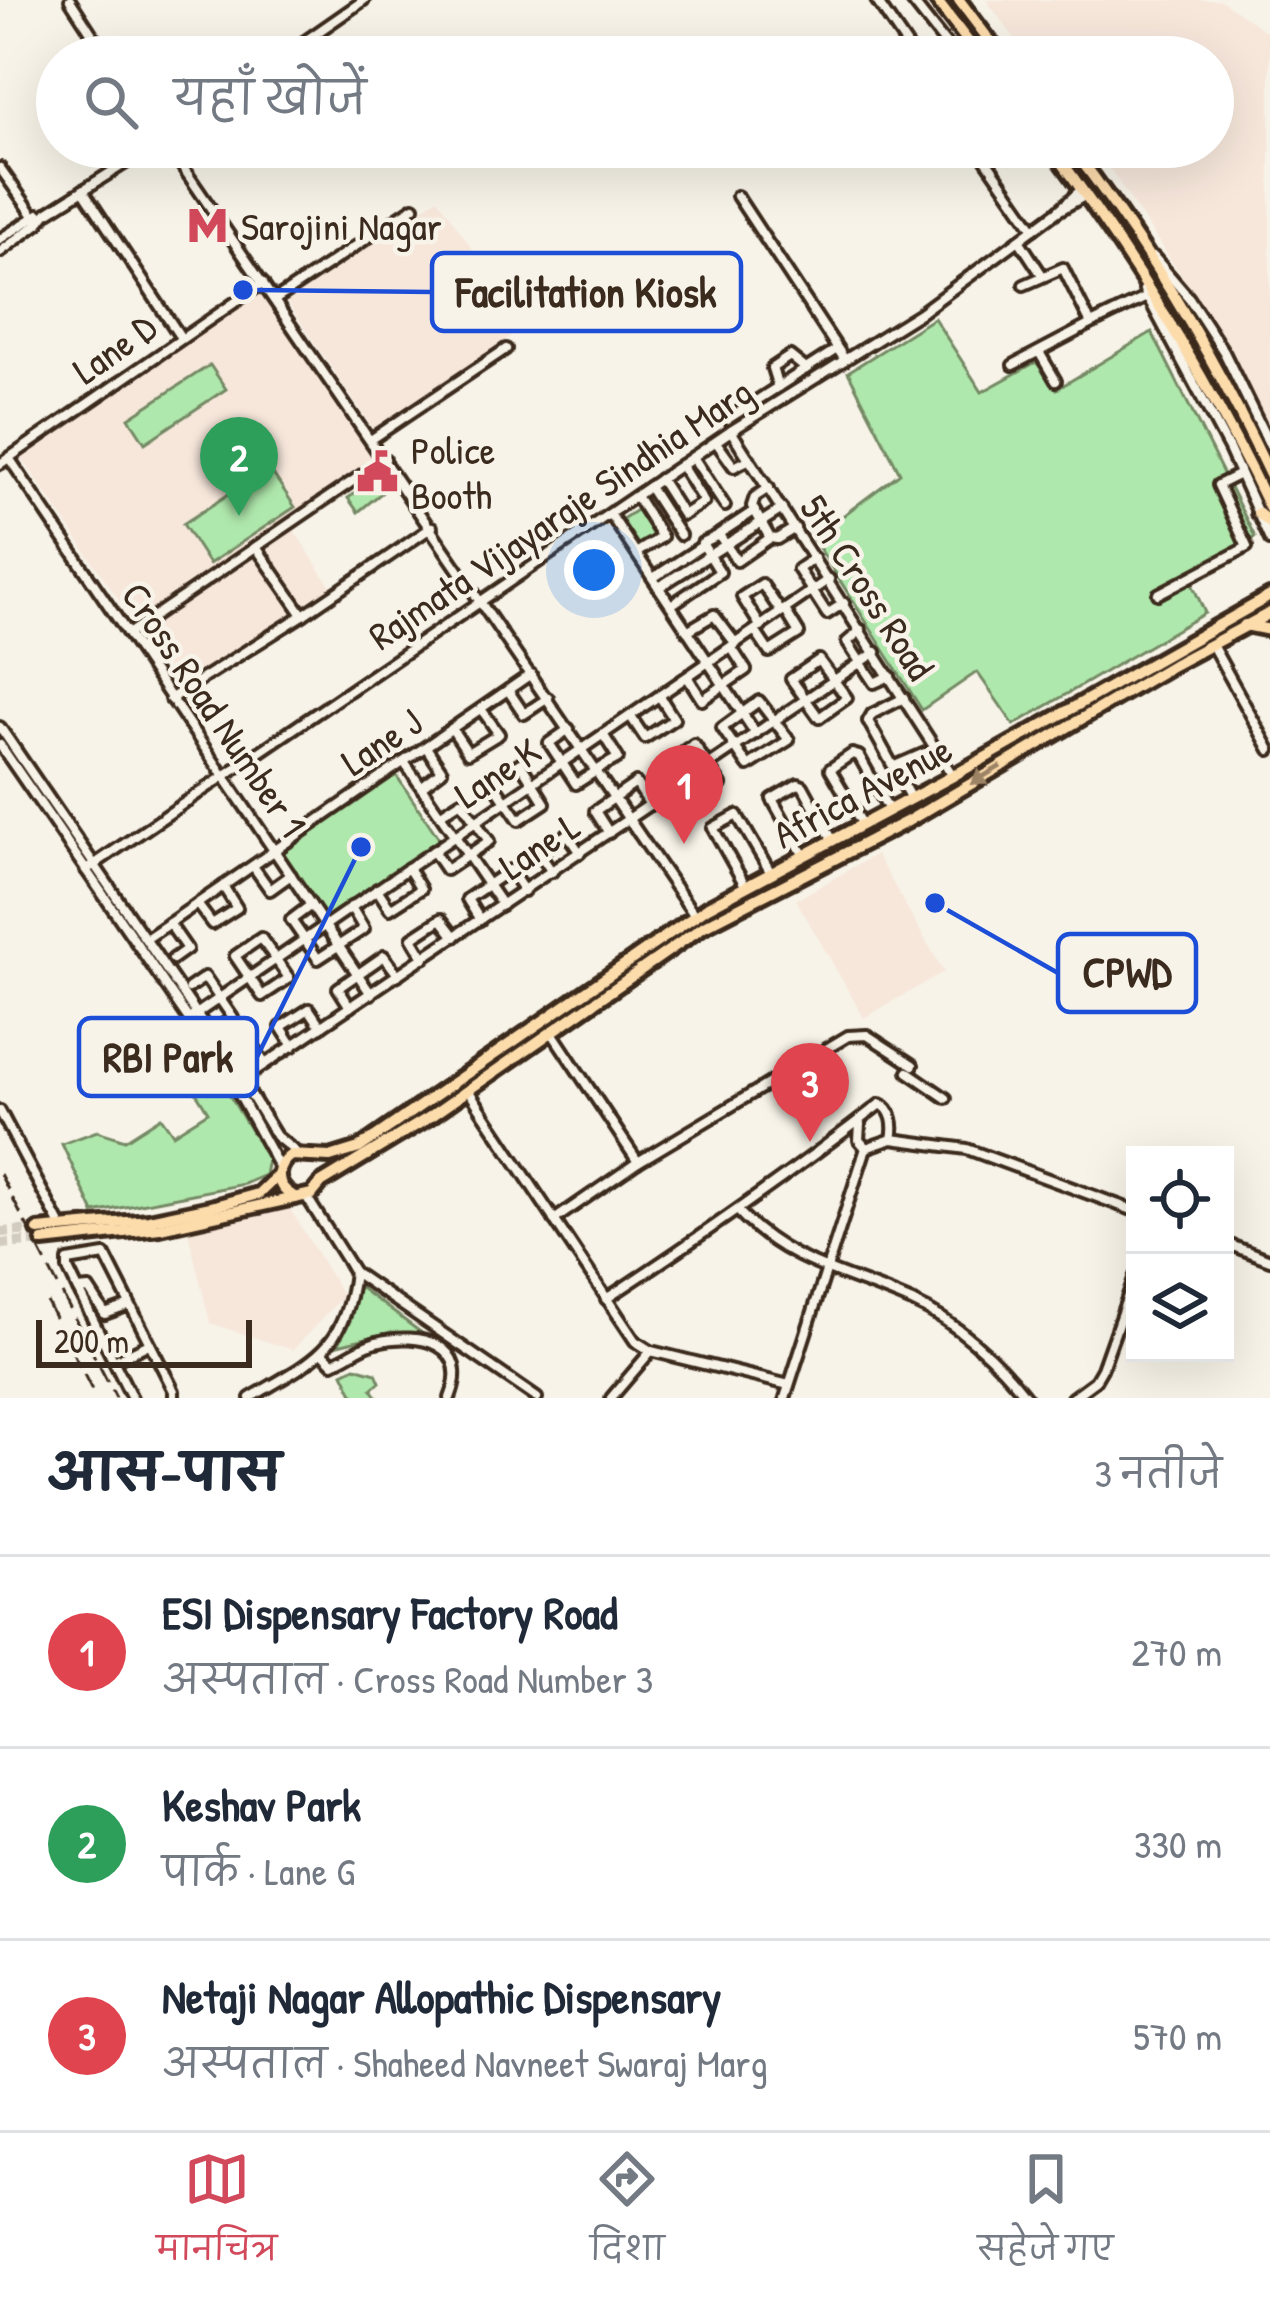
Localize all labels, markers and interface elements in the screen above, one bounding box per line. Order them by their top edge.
search box [36,36,1234,168]
text: यहाँ खोजें [174,67,366,128]
icon: search [78,69,144,135]
place label: Sarojini Nagar [241,199,442,252]
metro station icon: Sarojini Nagar [184,202,230,248]
callout: Facilitation Kiosk [432,253,741,331]
text: Facilitation Kiosk [455,263,717,320]
street label: Lane D [62,300,167,396]
street label: Rajmata Vijayaraje Sindhia Marg [358,365,762,661]
pin: 2 [200,417,278,516]
place label: Police Booth [411,423,495,521]
public building icon: Police Booth [354,448,400,494]
street label: 5th Cross Road [789,484,947,690]
your location [564,540,624,600]
street label: Cross Road Number 1 [110,571,320,847]
street label: Lane J [330,695,432,787]
street label: Africa Avenue [763,722,961,860]
street label: Lane K [444,724,550,820]
pin: 1 [645,745,723,844]
one-way arrow [969,763,1003,784]
street label: Lane L [488,799,590,891]
callout: CPWD [1058,934,1196,1012]
text: CPWD [1082,943,1173,1000]
callout: RBI Park [79,1018,257,1096]
text: RBI Park [103,1028,234,1085]
pin: 3 [771,1043,849,1142]
map controls [1126,1146,1234,1362]
button: locate [1126,1146,1234,1254]
button: layers [1126,1254,1234,1362]
scale bar [36,1314,252,1367]
text: 200 m [54,1319,129,1363]
text: आस-पास [48,1437,281,1506]
text: 3 नतीजे [1094,1446,1222,1499]
text: ESI Dispensary Factory Road [162,1582,618,1643]
text: 1 [80,1625,94,1678]
text: 270 m [1131,1625,1222,1678]
text: अस्पताल · Cross Road Number 3 [162,1652,653,1705]
text: Keshav Park [162,1774,361,1835]
text: 2 [78,1817,96,1870]
text: 330 m [1134,1817,1222,1870]
text: पार्क · Lane G [162,1844,355,1897]
text: Netaji Nagar Allopathic Dispensary [162,1966,721,2027]
text: 3 [78,2009,96,2062]
text: 570 m [1133,2009,1222,2062]
text: अस्पताल · Shaheed Navneet Swaraj Marg [162,2036,768,2089]
tab: मानचित्र [156,2146,277,2285]
tab: दिशा [590,2146,665,2285]
tab: सहेजे गए [977,2146,1114,2285]

